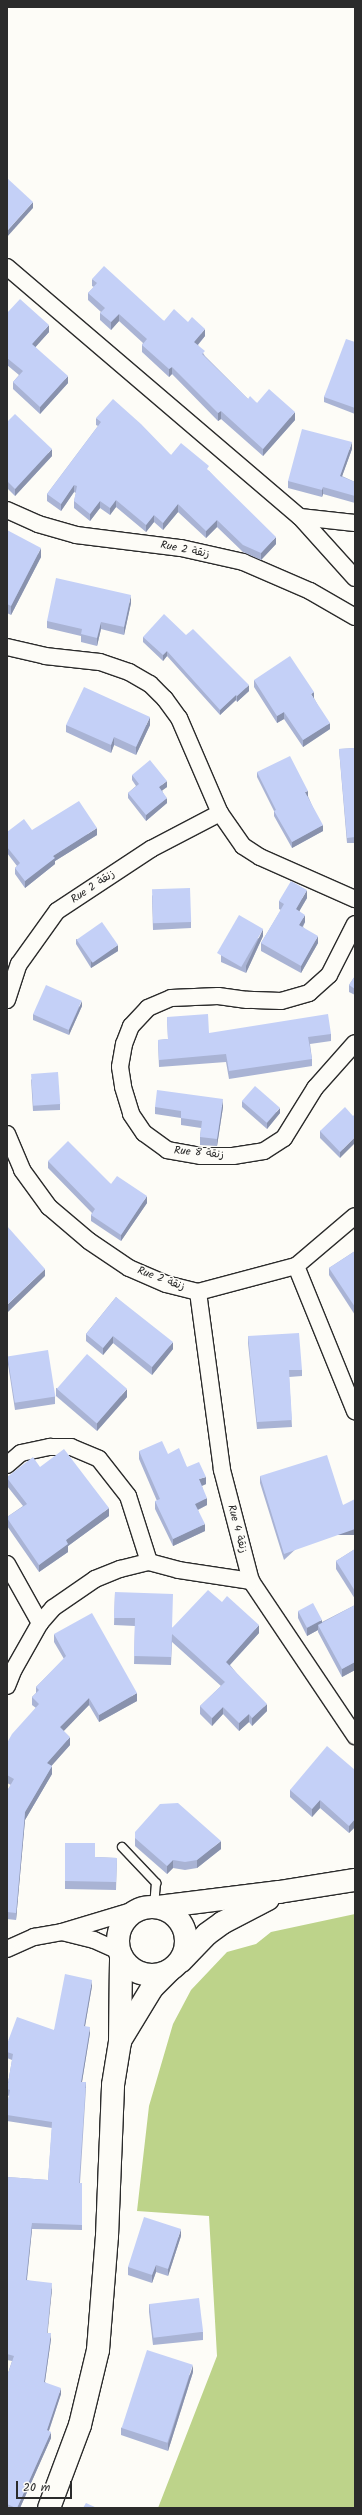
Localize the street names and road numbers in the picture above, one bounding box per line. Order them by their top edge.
street label: Rue 2 زنقة [159,539,211,561]
street label: Rue 2 زنقة [69,868,117,906]
street label: Rue 8 زنقة [173,1144,225,1162]
street label: Rue 2 زنقة [135,1264,187,1294]
street label: Rue 4 زنقة [224,1503,250,1555]

